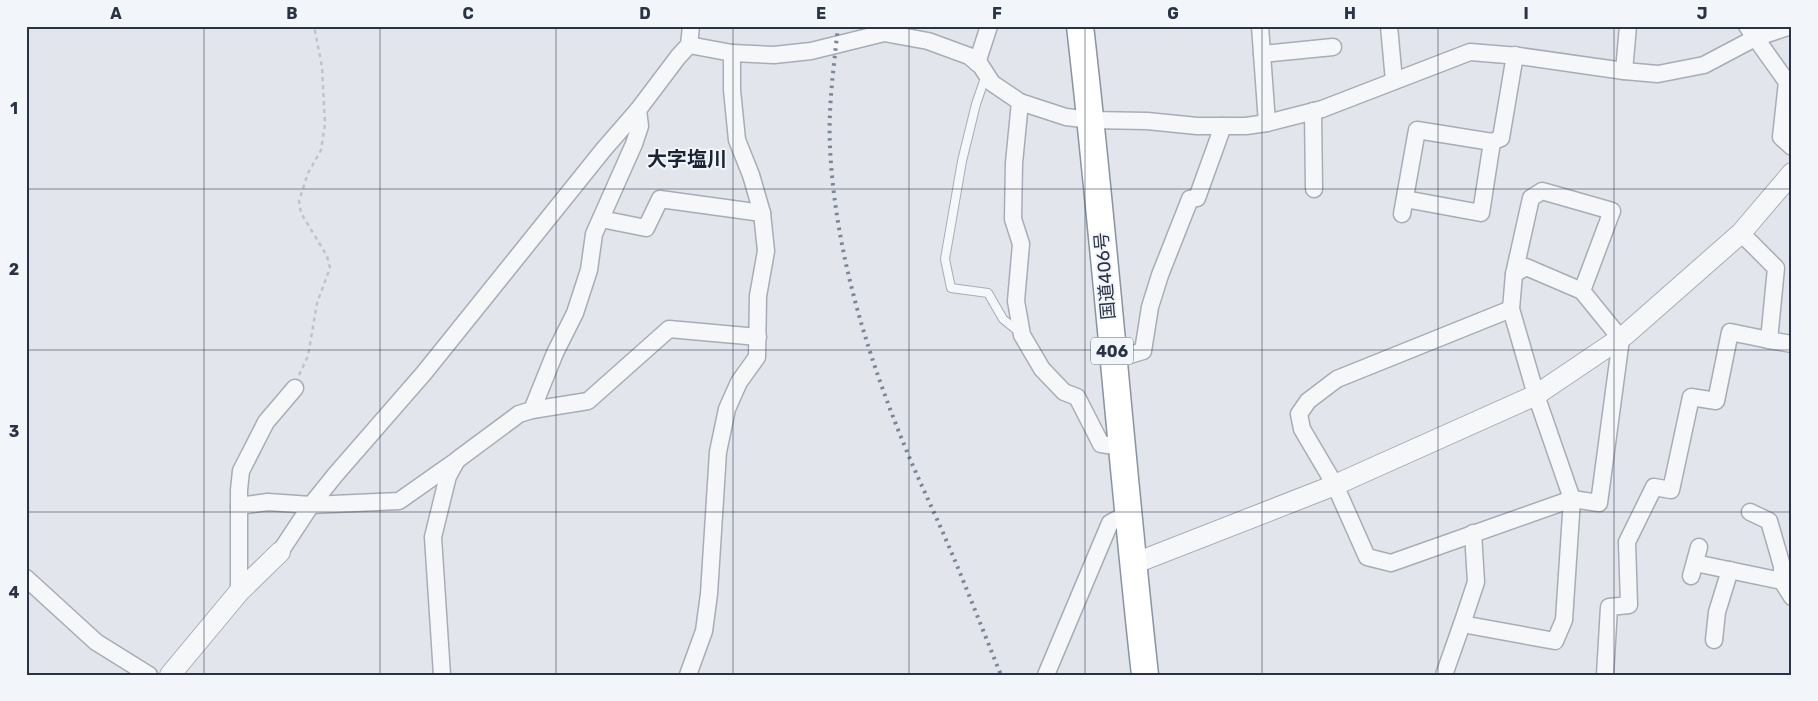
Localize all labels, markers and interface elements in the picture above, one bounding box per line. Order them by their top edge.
text: A [110,4,122,23]
text: B [286,4,298,23]
text: C [462,4,474,23]
text: D [639,4,651,23]
text: E [816,4,826,23]
text: F [992,4,1002,23]
text: G [1167,4,1179,23]
text: H [1344,4,1356,23]
text: I [1523,4,1529,23]
text: J [1697,4,1707,23]
text: 1 [10,99,18,118]
district label: 大字塩川 [647,147,727,171]
street label: 国道406号 [1090,231,1120,321]
text: 2 [9,260,19,279]
road number: 406 [1091,338,1133,364]
text: 3 [9,422,19,441]
text: 4 [9,583,20,602]

